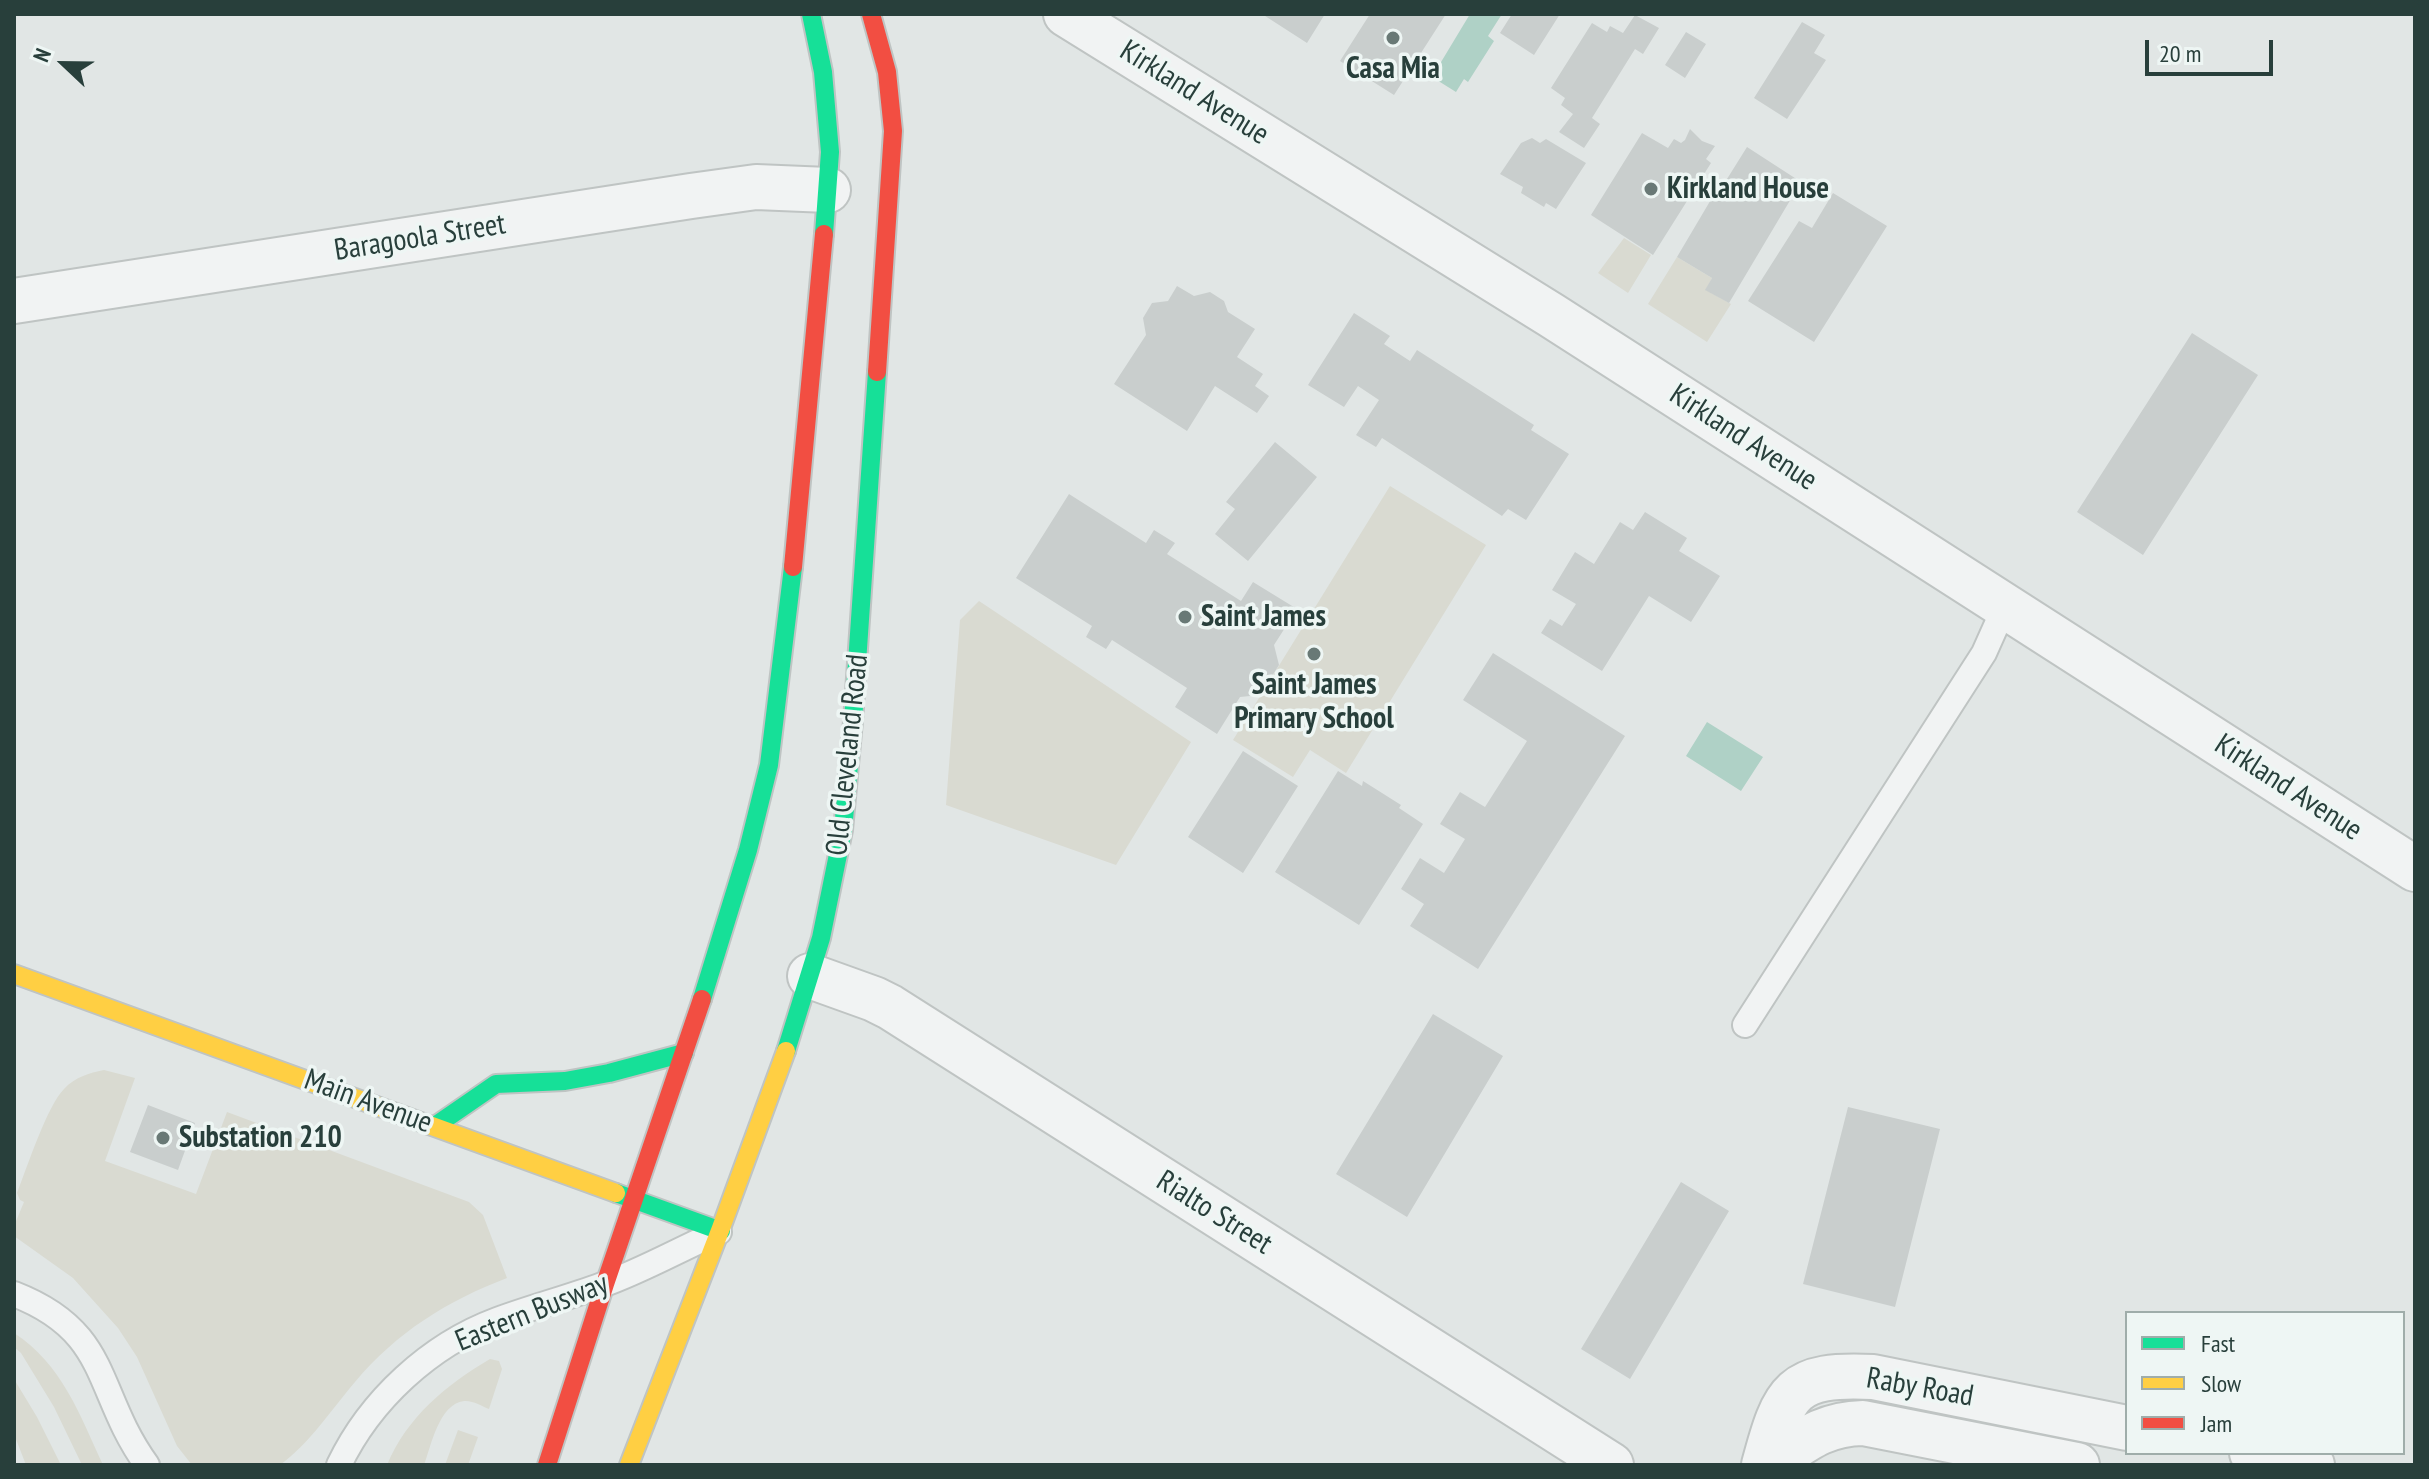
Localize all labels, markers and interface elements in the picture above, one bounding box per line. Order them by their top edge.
north arrow [24,24,104,104]
scale bar [2149,24,2277,74]
marker: Casa Mia [1384,29,1402,47]
street label: Kirkland Avenue [1113,33,1275,153]
text: 20 m [2159,38,2201,69]
text: N [27,44,57,66]
place label: Casa Mia [1346,51,1440,87]
place label: Kirkland House [1667,171,1829,207]
marker: Kirkland House [1642,180,1660,198]
street label: Baragoola Street [332,207,508,269]
street label: Kirkland Avenue [1663,377,1823,499]
place label: Saint James [1201,599,1326,635]
marker: Saint James [1176,608,1194,626]
marker: Saint James Primary School [1305,645,1323,663]
street label: Old Cleveland Road [820,653,876,857]
place label: Saint James Primary School [1234,667,1394,738]
street label: Kirkland Avenue [2208,727,2368,849]
street label: Main Avenue [299,1062,437,1142]
place label: Substation 210 [179,1120,342,1156]
marker: Substation 210 [154,1129,172,1147]
street label: Rialto Street [1150,1163,1278,1263]
street label: Eastern Busway [450,1266,614,1360]
legend [2125,1311,2405,1455]
text: Fast [2201,1328,2235,1359]
street label: Raby Road [1864,1361,1976,1415]
text: Slow [2201,1368,2241,1399]
text: Jam [2201,1408,2232,1439]

